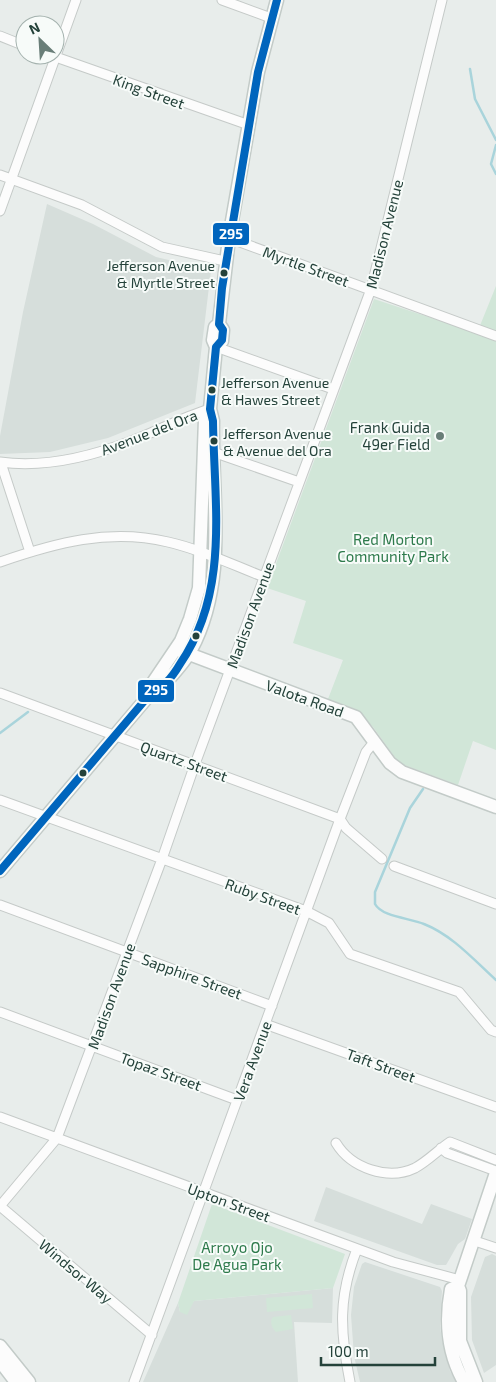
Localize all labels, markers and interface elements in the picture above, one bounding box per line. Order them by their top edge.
north arrow [15,15,65,65]
text: N [26,18,42,38]
street label: King Street [111,70,187,112]
street label: Madison Avenue [362,178,406,290]
line badge: 295 [212,222,250,246]
text: 295 [219,225,243,242]
street label: Myrtle Street [260,242,352,290]
place label: Jefferson Avenue & Myrtle Street [107,257,215,291]
marker: Jefferson Avenue & Myrtle Street [219,268,229,278]
place label: Jefferson Avenue & Hawes Street [221,374,329,408]
marker: Jefferson Avenue & Hawes Street [207,385,217,395]
street label: Avenue del Ora [98,405,200,459]
place label: Frank Guida 49er Field [350,418,430,453]
place label: Jefferson Avenue & Avenue del Ora [223,425,332,459]
marker: Frank Guida 49er Field [434,430,446,442]
marker: Jefferson Avenue & Avenue del Ora [209,436,219,446]
park label: Red Morton Community Park [337,530,449,565]
street label: Madison Avenue [222,559,278,671]
unlabelled marker [191,631,201,641]
street label: Valota Road [264,676,346,720]
line badge: 295 [137,679,175,703]
text: 295 [144,681,168,698]
street label: Quartz Street [138,737,230,786]
unlabelled marker [78,768,88,778]
street label: Ruby Street [223,874,303,918]
street label: Madison Avenue [83,940,139,1052]
street label: Sapphire Street [139,950,245,1003]
street label: Vera Avenue [229,1018,275,1104]
street label: Taft Street [344,1044,418,1086]
street label: Topaz Street [118,1048,204,1094]
street label: Upton Street [185,1179,273,1225]
street label: Windsor Way [36,1235,116,1307]
park label: Arroyo Ojo De Agua Park [192,1238,282,1273]
scale bar [321,1334,435,1366]
text: 100 m [328,1342,369,1360]

